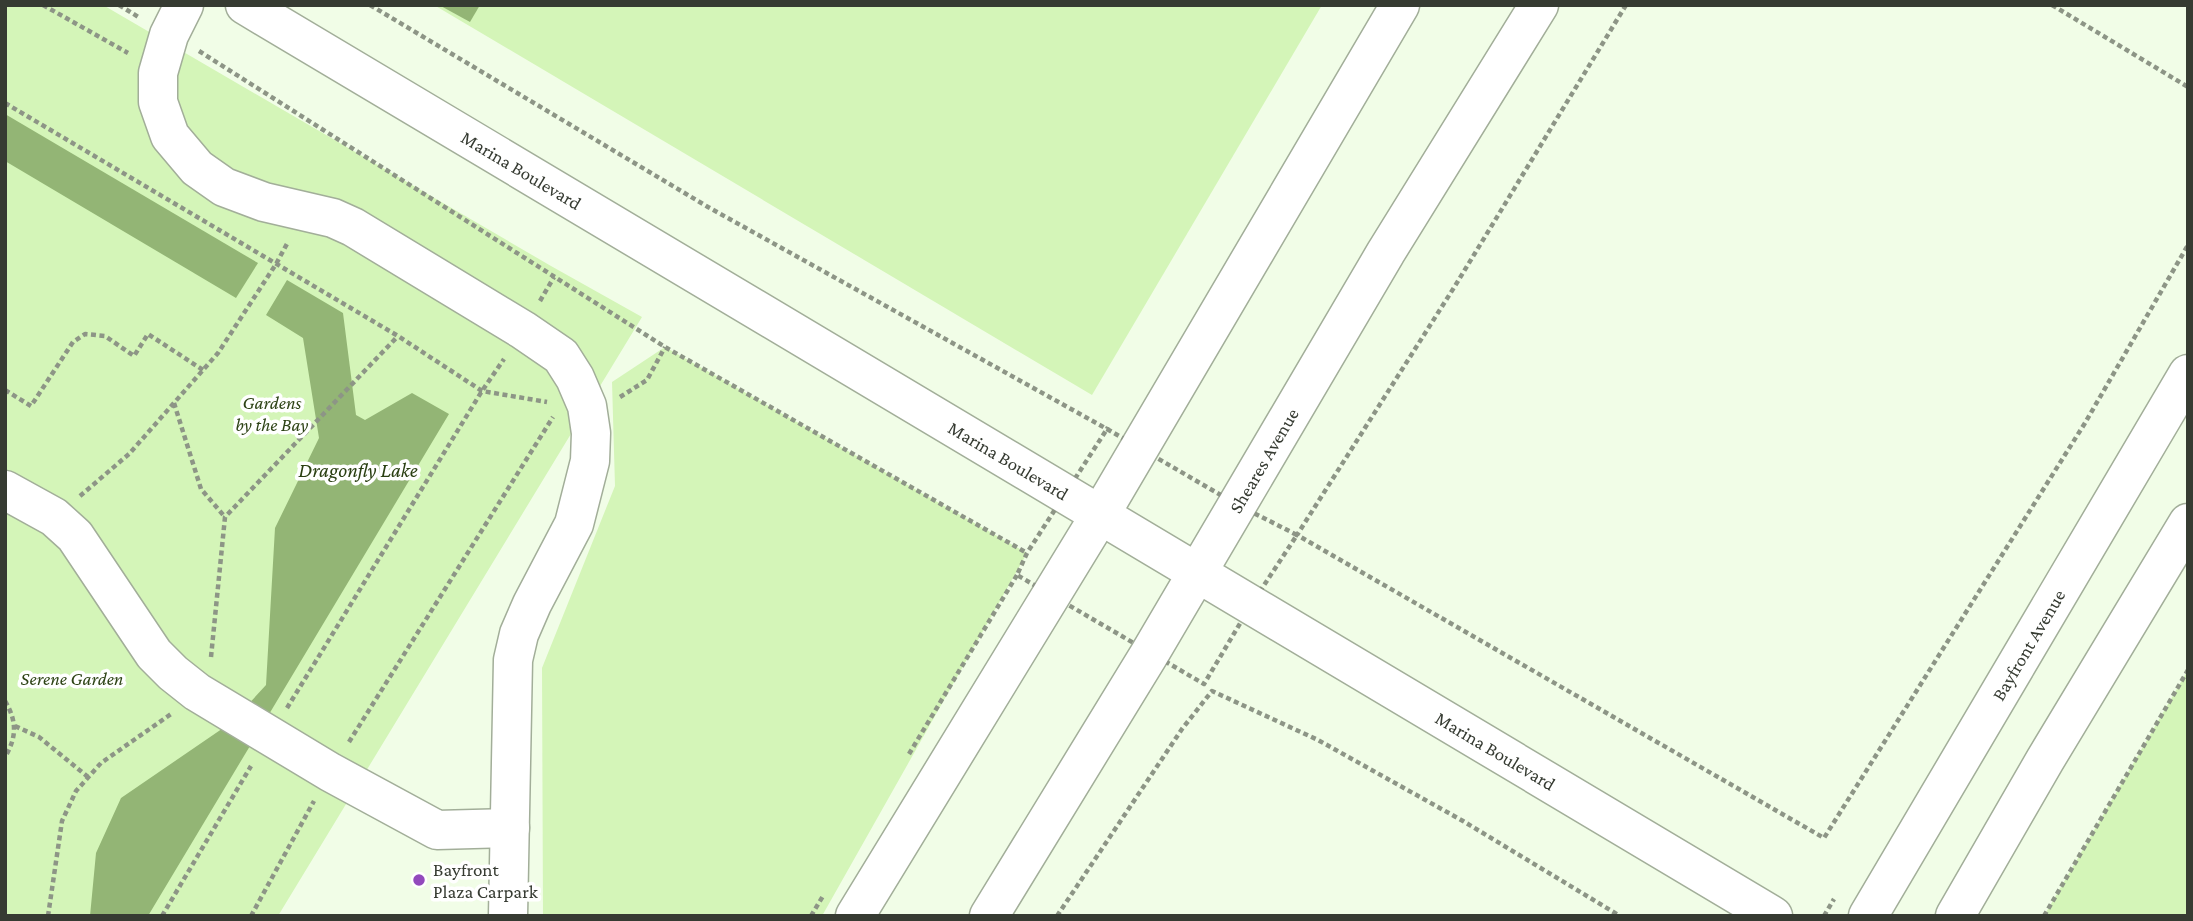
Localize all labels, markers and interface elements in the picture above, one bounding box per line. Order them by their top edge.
street label: Marina Boulevard [458,126,585,214]
park label: Gardens by the Bay [236,392,308,435]
street label: Sheares Avenue [1225,404,1303,517]
street label: Marina Boulevard [945,417,1072,505]
water label: Dragonfly Lake [298,458,418,482]
street label: Bayfront Avenue [1988,586,2070,704]
park label: Serene Garden [21,668,123,689]
street label: Marina Boulevard [1432,707,1559,795]
place label: Bayfront Plaza Carpark [433,859,539,902]
marker: Bayfront Plaza Carpark [411,872,427,888]

